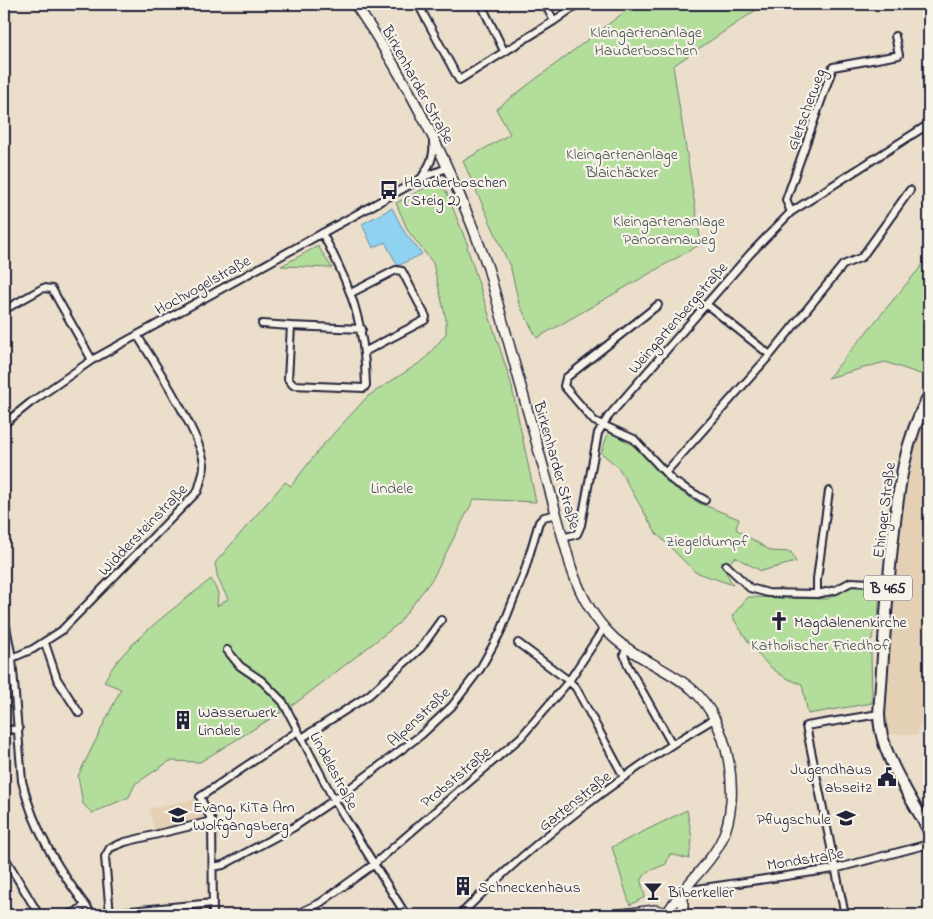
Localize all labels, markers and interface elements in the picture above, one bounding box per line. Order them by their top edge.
street label: Birkenharder Straße [374,21,460,149]
park label: Kleingartenanlage Hauderboschen [590,21,703,63]
street label: Gletscherweg [781,66,833,154]
park label: Kleingartenanlage Blaichäcker [566,143,679,185]
place label: Hauderboschen (Steig 2) [404,171,507,213]
bus stop icon: Hauderboschen (Steig 2) [378,179,400,201]
park label: Kleingartenanlage Panoramaweg [613,210,726,252]
street label: Hochvogelstraße [151,249,256,322]
street label: Weingartenbergstraße [623,256,735,380]
street label: Birkenharder Straße [526,398,586,533]
street label: Ehinger Straße [867,460,903,559]
park label: Lindele [371,477,414,501]
street label: Widdersteinstraße [93,478,194,582]
park label: Ziegeldumpf [666,530,749,554]
road number: B 465 [864,576,912,600]
church icon: Magdalenenkirche [768,610,790,632]
place label: Magdalenenkirche [794,611,908,635]
park label: Katholischer Friedhof [751,634,890,658]
street label: Alpenstraße [382,681,457,753]
place label: Wasserwerk Lindele [198,701,278,743]
building icon: Wasserwerk Lindele [172,709,194,731]
street label: Lindelestraße [303,728,364,815]
street label: Probststraße [416,740,497,814]
place label: Jugendhaus abseitz [790,758,872,800]
street label: Gartenstraße [534,765,617,838]
public building icon: Jugendhaus abseitz [876,766,898,788]
place label: Evang. KiTa Am Wolfgangsberg [193,796,295,838]
school or university icon: Evang. KiTa Am Wolfgangsberg [167,804,189,826]
school or university icon: Pflugschule [835,807,857,829]
place label: Pflugschule [757,808,832,832]
street label: Mondstraße [765,842,846,878]
building icon: Schneckenhaus [452,875,474,897]
place label: Schneckenhaus [478,876,581,900]
bar icon: Biberkeller [642,880,664,902]
place label: Biberkeller [667,881,734,905]

